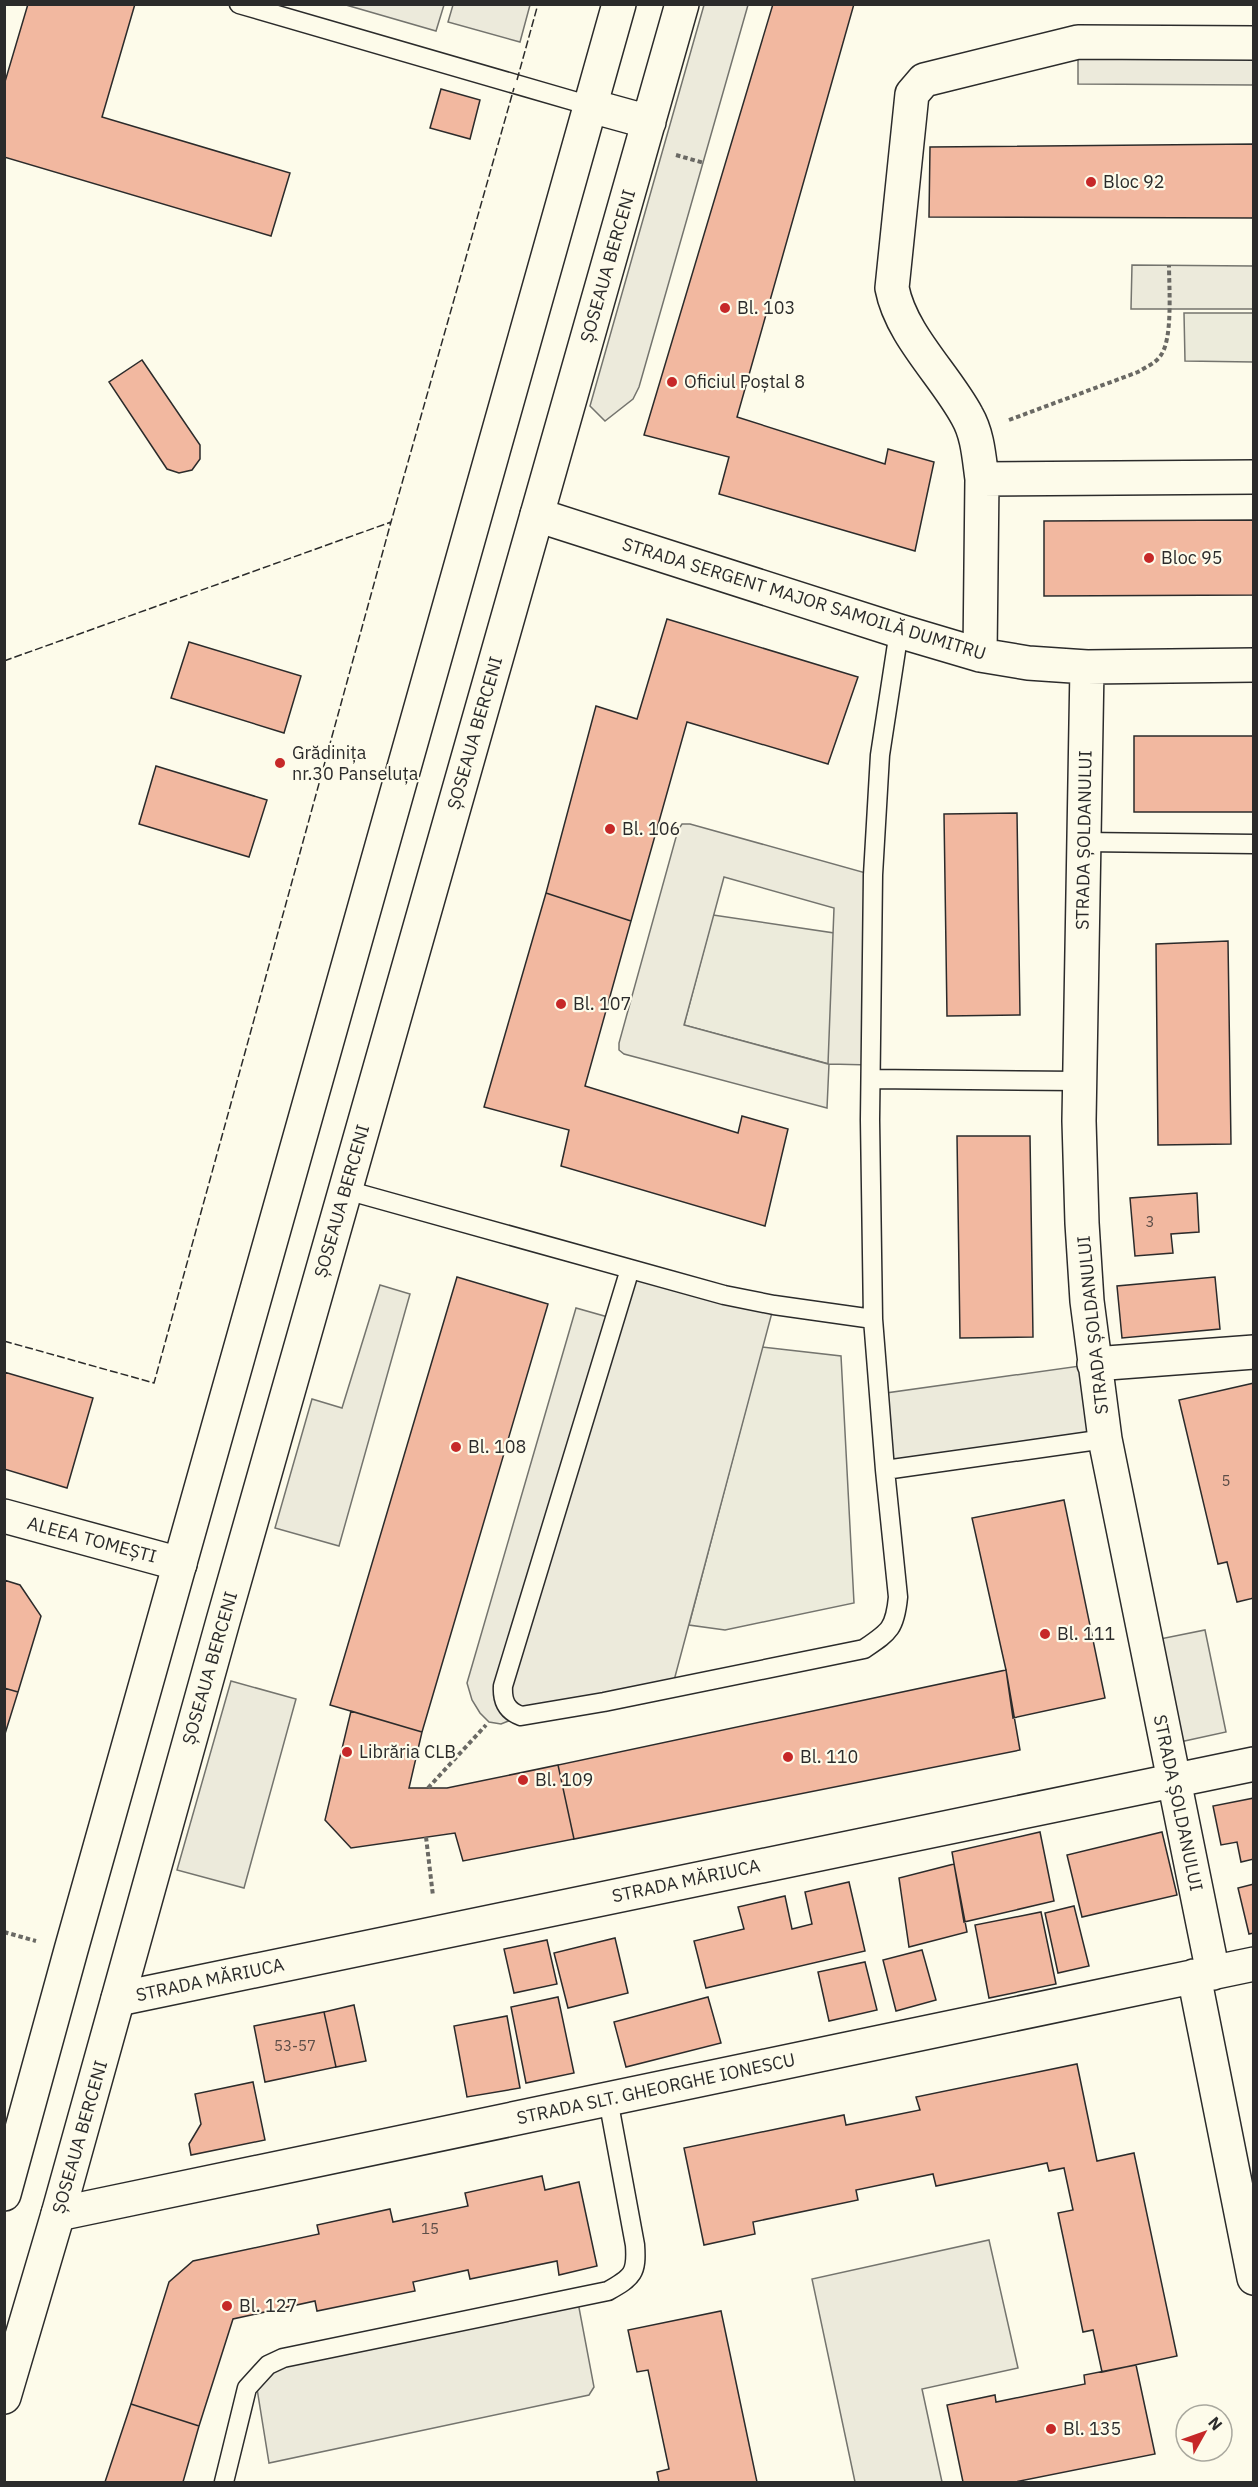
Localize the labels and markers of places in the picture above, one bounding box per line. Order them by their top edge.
place label: Bloc 92 [1103,170,1165,193]
marker: Bloc 92 [1084,175,1098,189]
place label: Bl. 103 [737,296,795,319]
marker: Bl. 103 [718,301,732,315]
place label: Oficiul Poștal 8 [684,370,805,393]
marker: Oficiul Poștal 8 [665,375,679,389]
place label: Bloc 95 [1161,546,1223,569]
marker: Bloc 95 [1142,551,1156,565]
place label: Grădinița nr.30 Panseluța [292,741,419,785]
marker: Grădinița nr.30 Panseluța [273,756,287,770]
place label: Bl. 106 [622,817,680,840]
marker: Bl. 106 [603,822,617,836]
place label: Bl. 107 [573,992,631,1015]
marker: Bl. 107 [554,997,568,1011]
place label: Bl. 108 [468,1435,526,1458]
marker: Bl. 108 [449,1440,463,1454]
place label: Bl. 111 [1057,1622,1115,1645]
marker: Bl. 111 [1038,1627,1052,1641]
place label: Librăria CLB [359,1740,456,1763]
marker: Librăria CLB [340,1745,354,1759]
place label: Bl. 110 [800,1745,858,1768]
marker: Bl. 110 [781,1750,795,1764]
place label: Bl. 109 [535,1768,593,1791]
marker: Bl. 109 [516,1773,530,1787]
place label: Bl. 127 [239,2294,297,2317]
marker: Bl. 127 [220,2299,234,2313]
place label: Bl. 135 [1063,2417,1121,2440]
marker: Bl. 135 [1044,2422,1058,2436]

